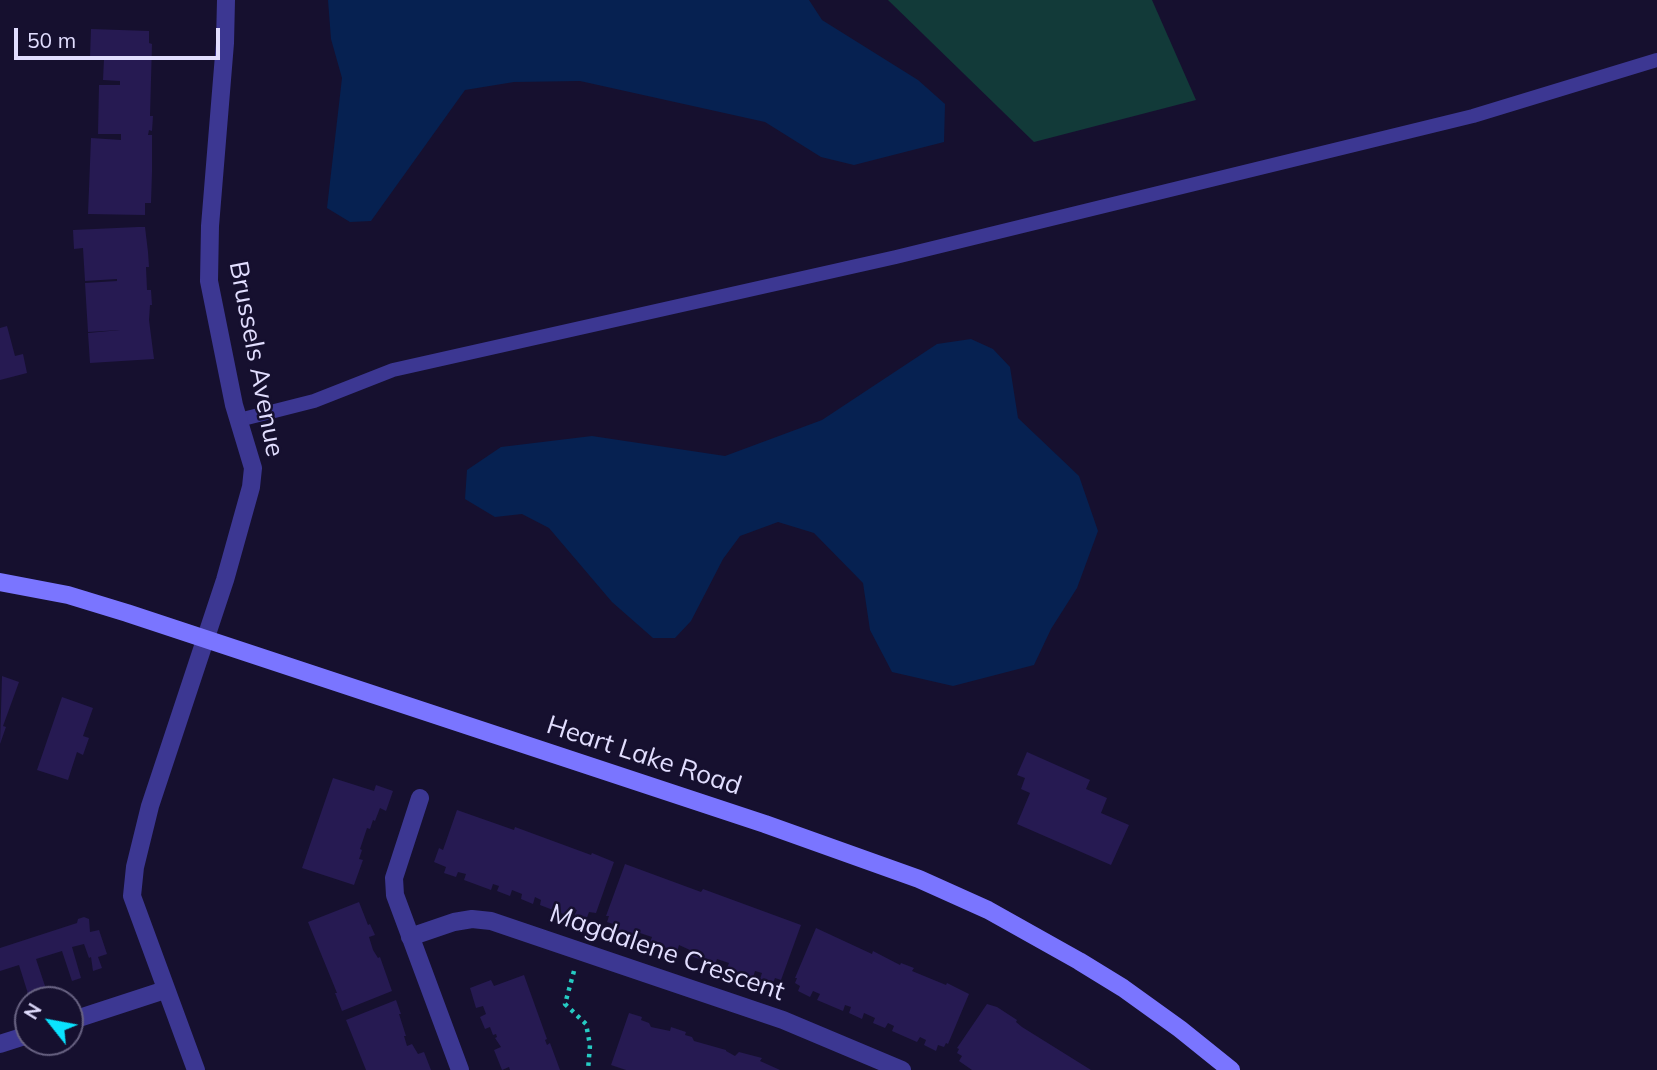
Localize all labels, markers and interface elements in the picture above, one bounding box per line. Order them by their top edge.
scale bar [18,14,224,58]
text: 50 m [27,27,76,53]
street label: Brussels Avenue [222,259,290,459]
street label: Heart Lake Road [543,710,745,802]
street label: Magdalene Crescent [545,898,789,1008]
north arrow [14,986,84,1056]
text: N [19,999,47,1024]

